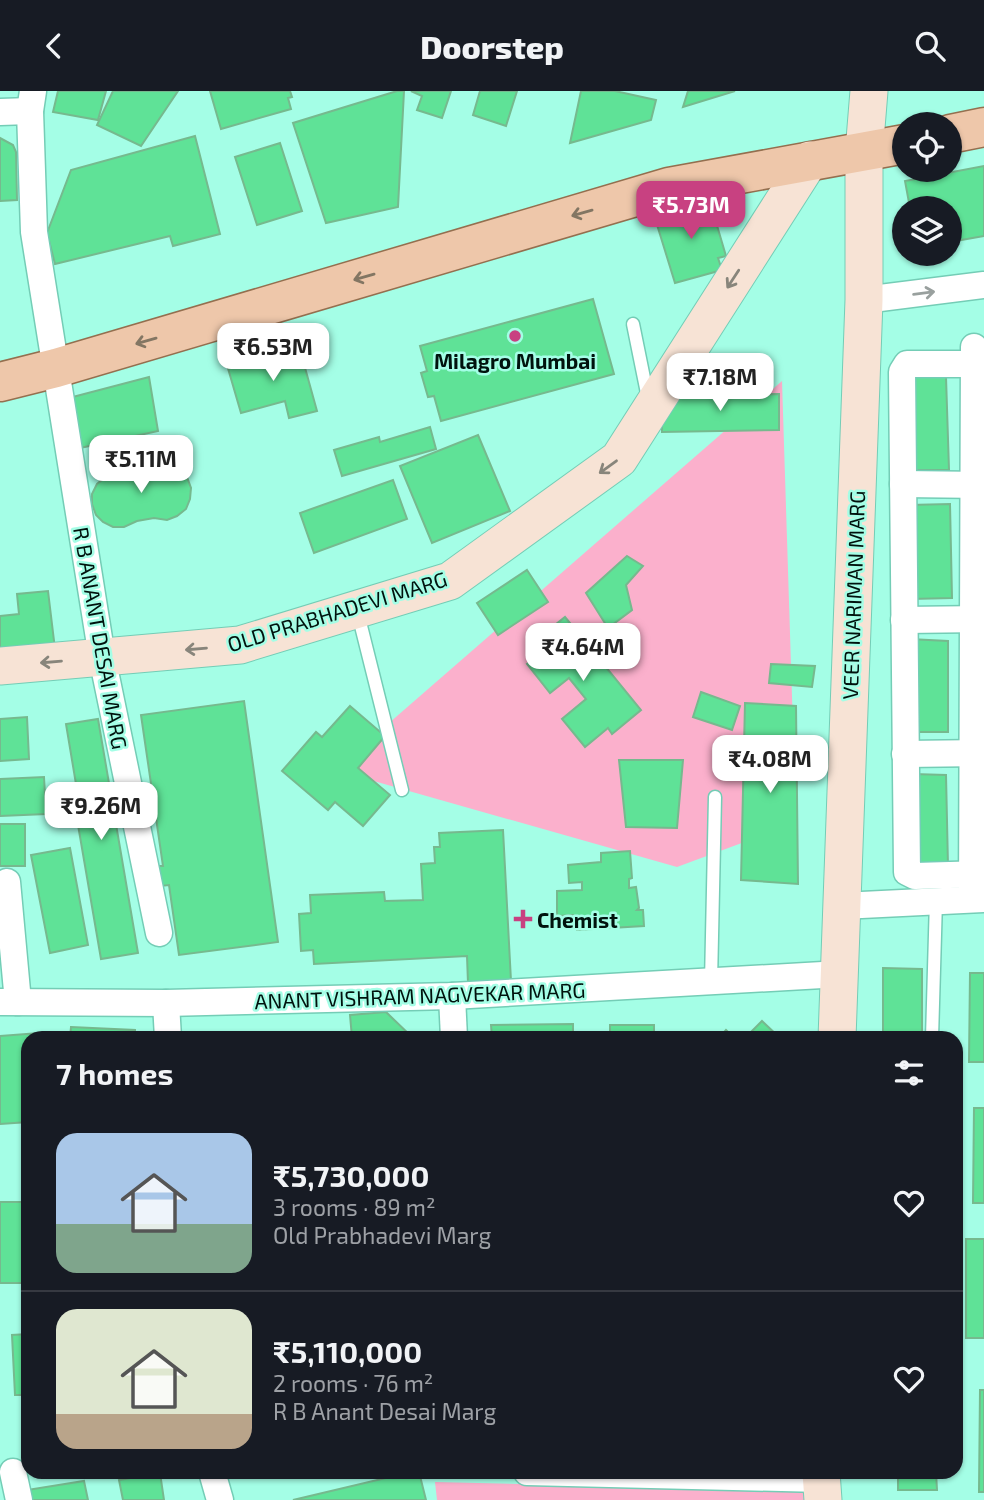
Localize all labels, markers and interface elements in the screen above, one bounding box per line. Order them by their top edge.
icon: back [35,27,73,65]
text: Doorstep [420,27,564,65]
icon: search [911,27,949,65]
map controls [892,112,962,266]
button: locate [892,112,962,182]
pin: ₹5.73M [634,181,748,241]
text: ₹5.73M [652,190,730,218]
button: layers [892,196,962,266]
one-way arrow [571,207,593,220]
one-way arrow [726,269,741,288]
one-way arrow [353,272,375,285]
one-way arrow [912,286,935,299]
pin: ₹6.53M [216,323,330,383]
marker: Milagro Mumbai [507,328,523,344]
text: ₹6.53M [233,332,313,360]
one-way arrow [135,336,157,349]
place label: Milagro Mumbai [434,348,596,373]
pin: ₹7.18M [663,353,777,413]
text: ₹7.18M [683,362,757,390]
pin: ₹5.11M [84,435,198,495]
text: ₹5.11M [105,444,177,472]
one-way arrow [598,459,617,474]
street label: VEER NARIMAN MARG [837,490,869,700]
street label: R B ANANT DESAI MARG [69,525,133,751]
street label: OLD PRABHADEVI MARG [224,566,450,656]
pin: ₹4.64M [526,623,640,683]
text: ₹4.64M [541,632,625,660]
one-way arrow [185,643,208,656]
one-way arrow [40,656,63,669]
pin: ₹4.08M [713,735,827,795]
text: ₹4.08M [728,744,812,772]
pin: ₹9.26M [44,783,158,842]
text: ₹9.26M [61,791,141,819]
place label: Chemist [537,907,618,932]
marker: Chemist [515,911,531,927]
street label: ANANT VISHRAM NAGVEKAR MARG [254,977,586,1013]
icon: filters [890,1054,928,1092]
text: 7 homes [56,1055,173,1091]
text: ₹5,730,000 [273,1157,429,1193]
icon: home [112,1161,196,1245]
icon: heart [890,1184,928,1222]
text: 3 rooms · 89 m² [273,1193,435,1221]
text: Old Prabhadevi Marg [273,1221,491,1249]
text: ₹5,110,000 [273,1333,422,1369]
icon: home [112,1337,196,1421]
icon: heart [890,1360,928,1398]
text: 2 rooms · 76 m² [273,1369,433,1397]
text: R B Anant Desai Marg [273,1397,496,1425]

